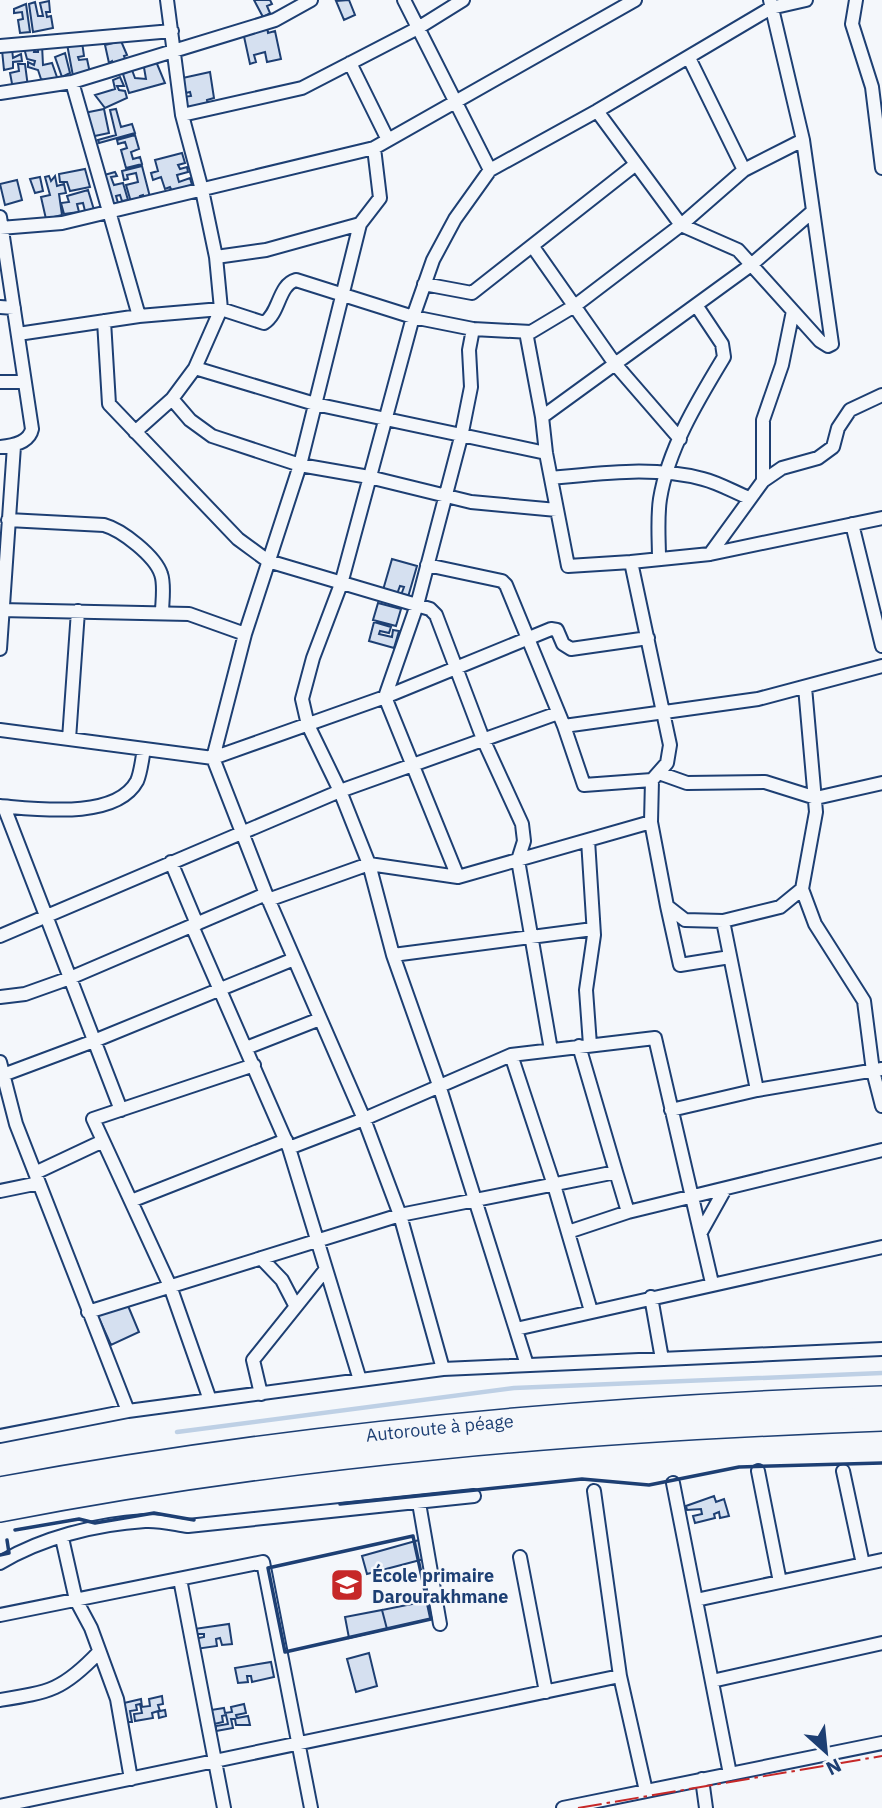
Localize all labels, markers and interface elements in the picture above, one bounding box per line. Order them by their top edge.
street label: Autoroute à péage [364,1409,515,1446]
place label: École primaire Darourakhmane [372,1563,508,1608]
school or university icon: École primaire Darourakhmane [328,1566,366,1604]
north arrow [791,1717,861,1787]
text: N [822,1753,845,1781]

